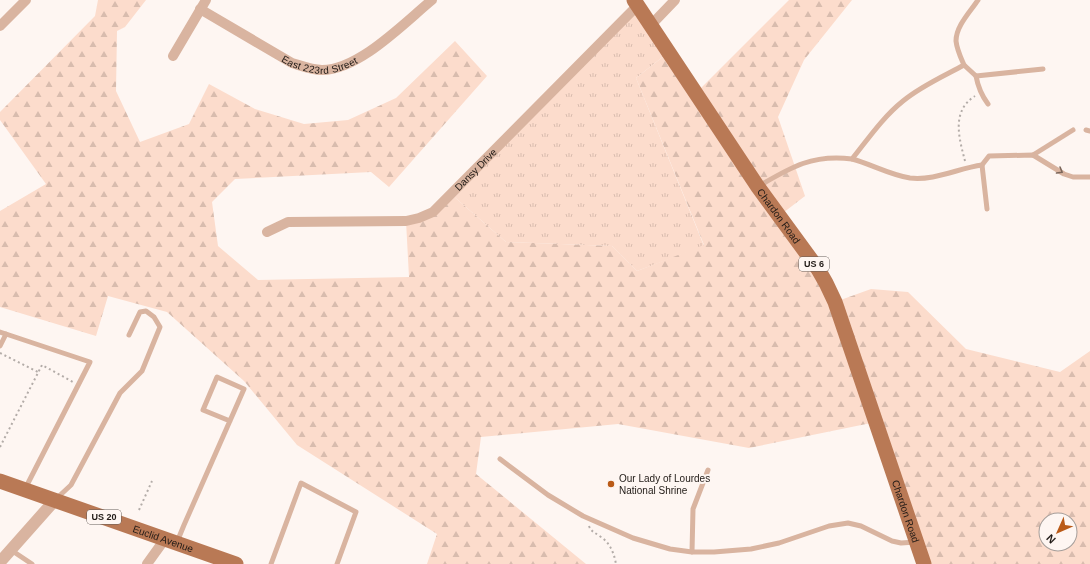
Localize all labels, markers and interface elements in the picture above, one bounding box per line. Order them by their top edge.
street label: East 223rd Street [280,53,359,76]
street label: Dansy Drive [453,146,499,193]
one-way arrow [1056,167,1063,174]
street label: Chardon Road [755,187,802,246]
road number: US 6 [799,257,829,271]
place label: Our Lady of Lourdes National Shrine [619,473,710,496]
marker: Our Lady of Lourdes National Shrine [606,479,616,489]
street label: Chardon Road [890,479,921,544]
road number: US 20 [87,510,121,524]
north arrow [1038,512,1078,552]
street label: Euclid Avenue [131,523,195,555]
text: N [1044,532,1058,546]

